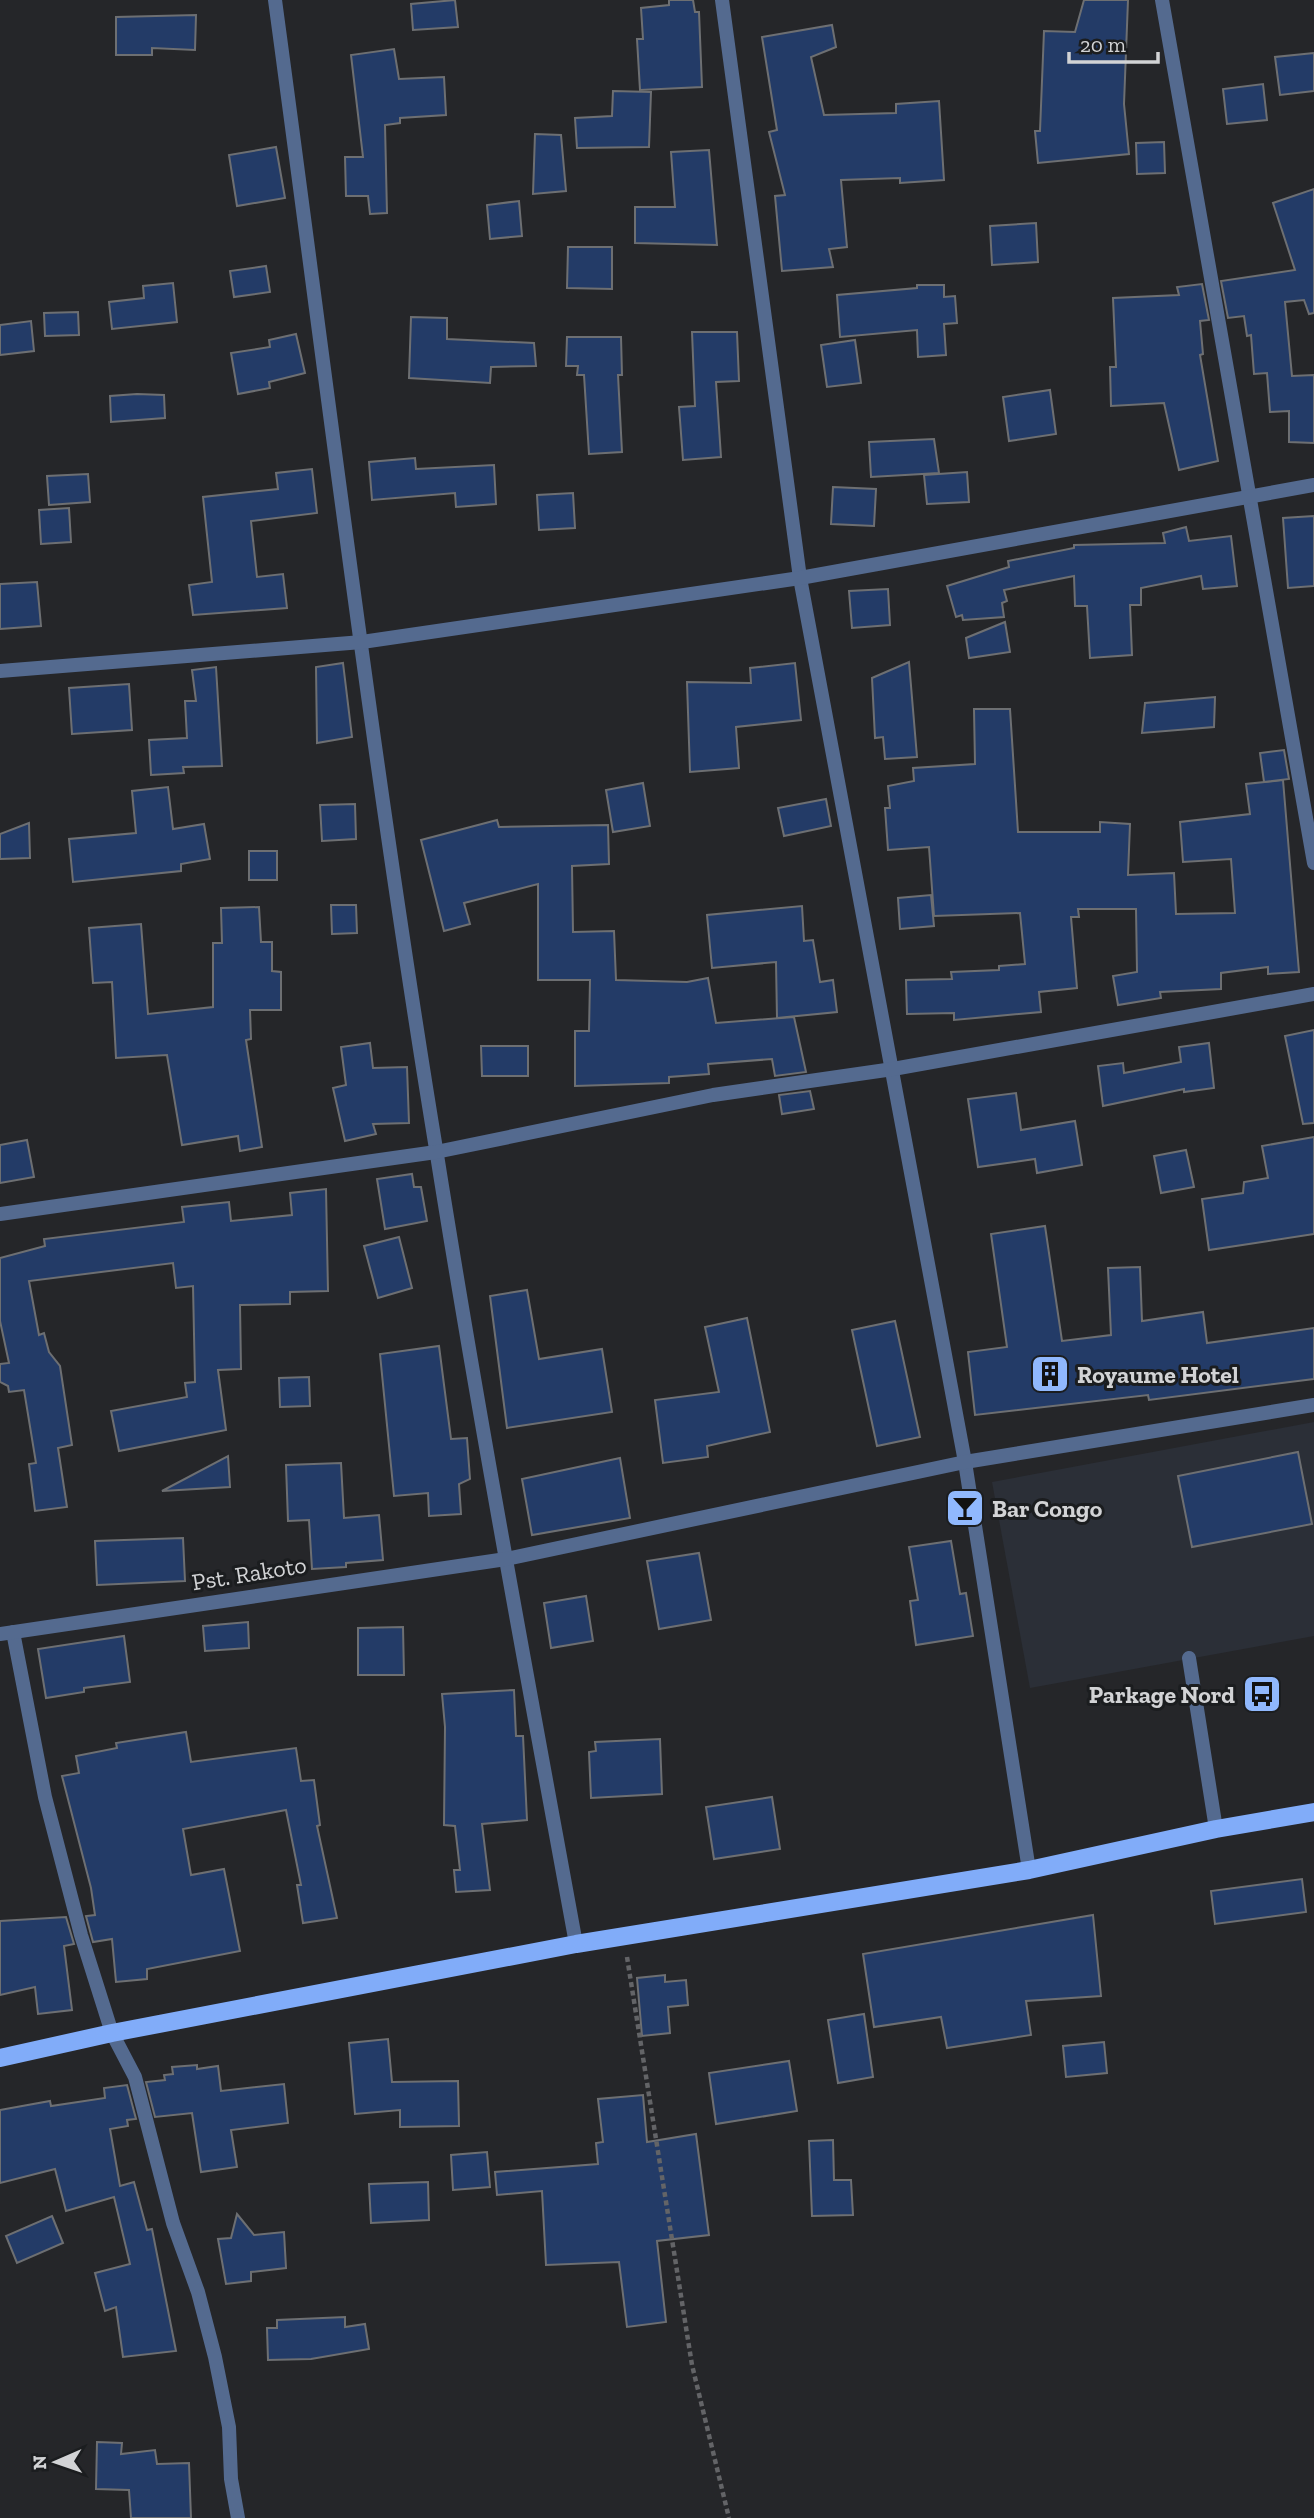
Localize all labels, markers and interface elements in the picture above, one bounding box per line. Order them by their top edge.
scale bar [1069,21,1158,65]
text: 20 m [1080,32,1126,57]
building icon: Royaume Hotel [1029,1353,1071,1395]
place label: Royaume Hotel [1077,1360,1239,1389]
bar icon: Bar Congo [944,1487,986,1529]
place label: Bar Congo [992,1494,1103,1523]
street label: Pst. Rakoto [190,1550,308,1596]
bus stop icon: Parkage Nord [1241,1673,1283,1715]
place label: Parkage Nord [1089,1680,1235,1709]
north arrow [21,2427,91,2497]
text: N [28,2455,51,2470]

